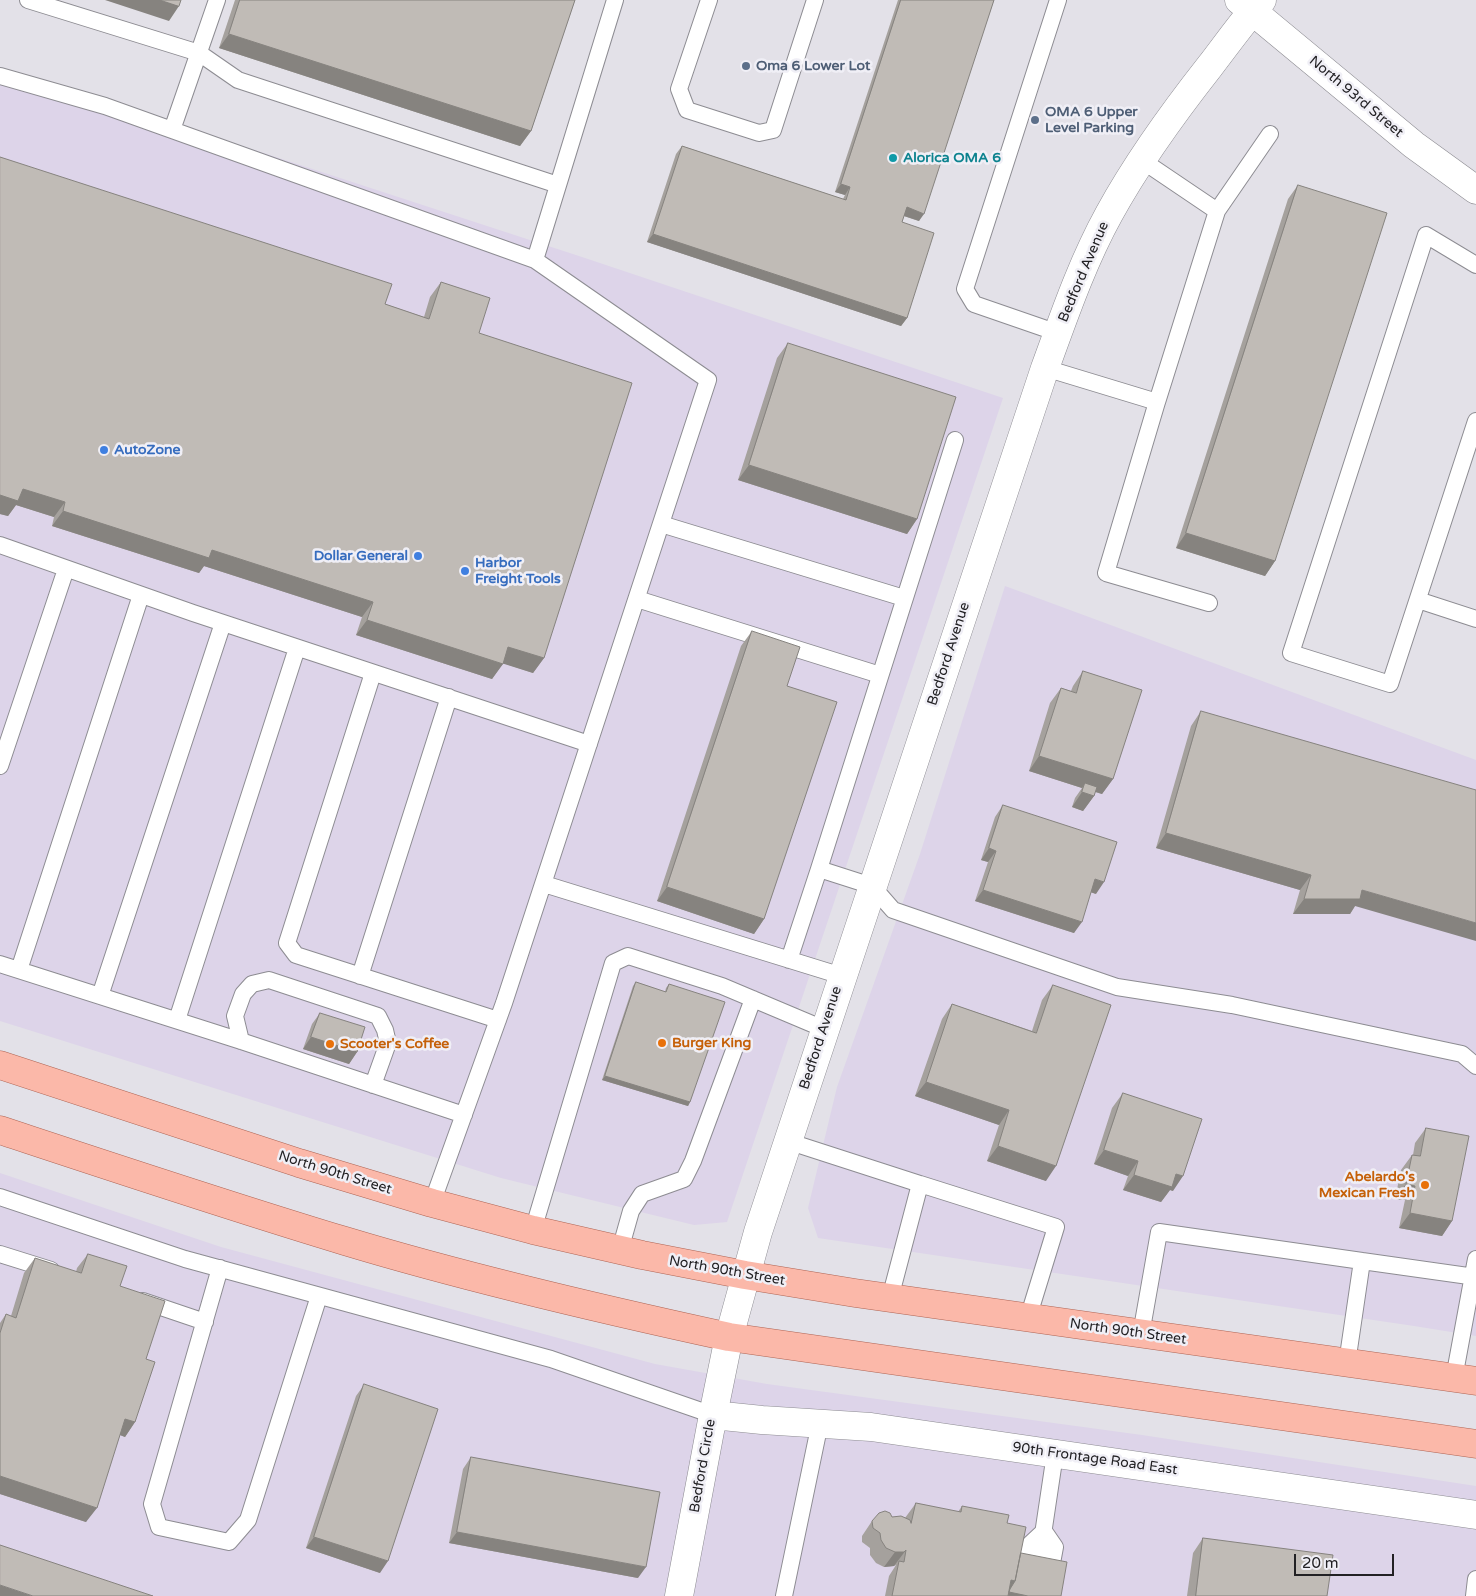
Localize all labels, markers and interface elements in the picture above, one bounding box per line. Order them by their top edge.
street label: North 93rd Street [1306,53,1406,141]
place label: Oma 6 Lower Lot [756,58,870,74]
marker: Oma 6 Lower Lot [740,60,752,72]
place label: OMA 6 Upper Level Parking [1045,104,1138,136]
marker: OMA 6 Upper Level Parking [1029,114,1041,126]
place label: Alorica OMA 6 [903,150,1001,166]
marker: Alorica OMA 6 [887,152,899,164]
street label: Bedford Avenue [1055,219,1113,325]
place label: AutoZone [114,442,180,458]
marker: AutoZone [98,444,110,456]
place label: Dollar General [314,548,408,564]
marker: Dollar General [412,550,424,562]
place label: Harbor Freight Tools [475,555,561,588]
marker: Harbor Freight Tools [459,565,471,577]
street label: Bedford Avenue [924,600,974,708]
street label: Bedford Avenue [796,984,846,1092]
place label: Burger King [672,1035,751,1051]
place label: Scooter's Coffee [340,1036,449,1052]
marker: Burger King [656,1037,668,1049]
marker: Scooter's Coffee [324,1038,336,1050]
street label: North 90th Street [276,1148,394,1198]
place label: Abelardo's Mexican Fresh [1319,1169,1415,1202]
marker: Abelardo's Mexican Fresh [1419,1179,1431,1191]
street label: North 90th Street [668,1253,786,1289]
street label: North 90th Street [1069,1316,1187,1348]
street label: Bedford Circle [687,1418,719,1514]
street label: 90th Frontage Road East [1011,1439,1179,1479]
scale bar [1296,1544,1396,1576]
text: 20 m [1302,1554,1339,1572]

